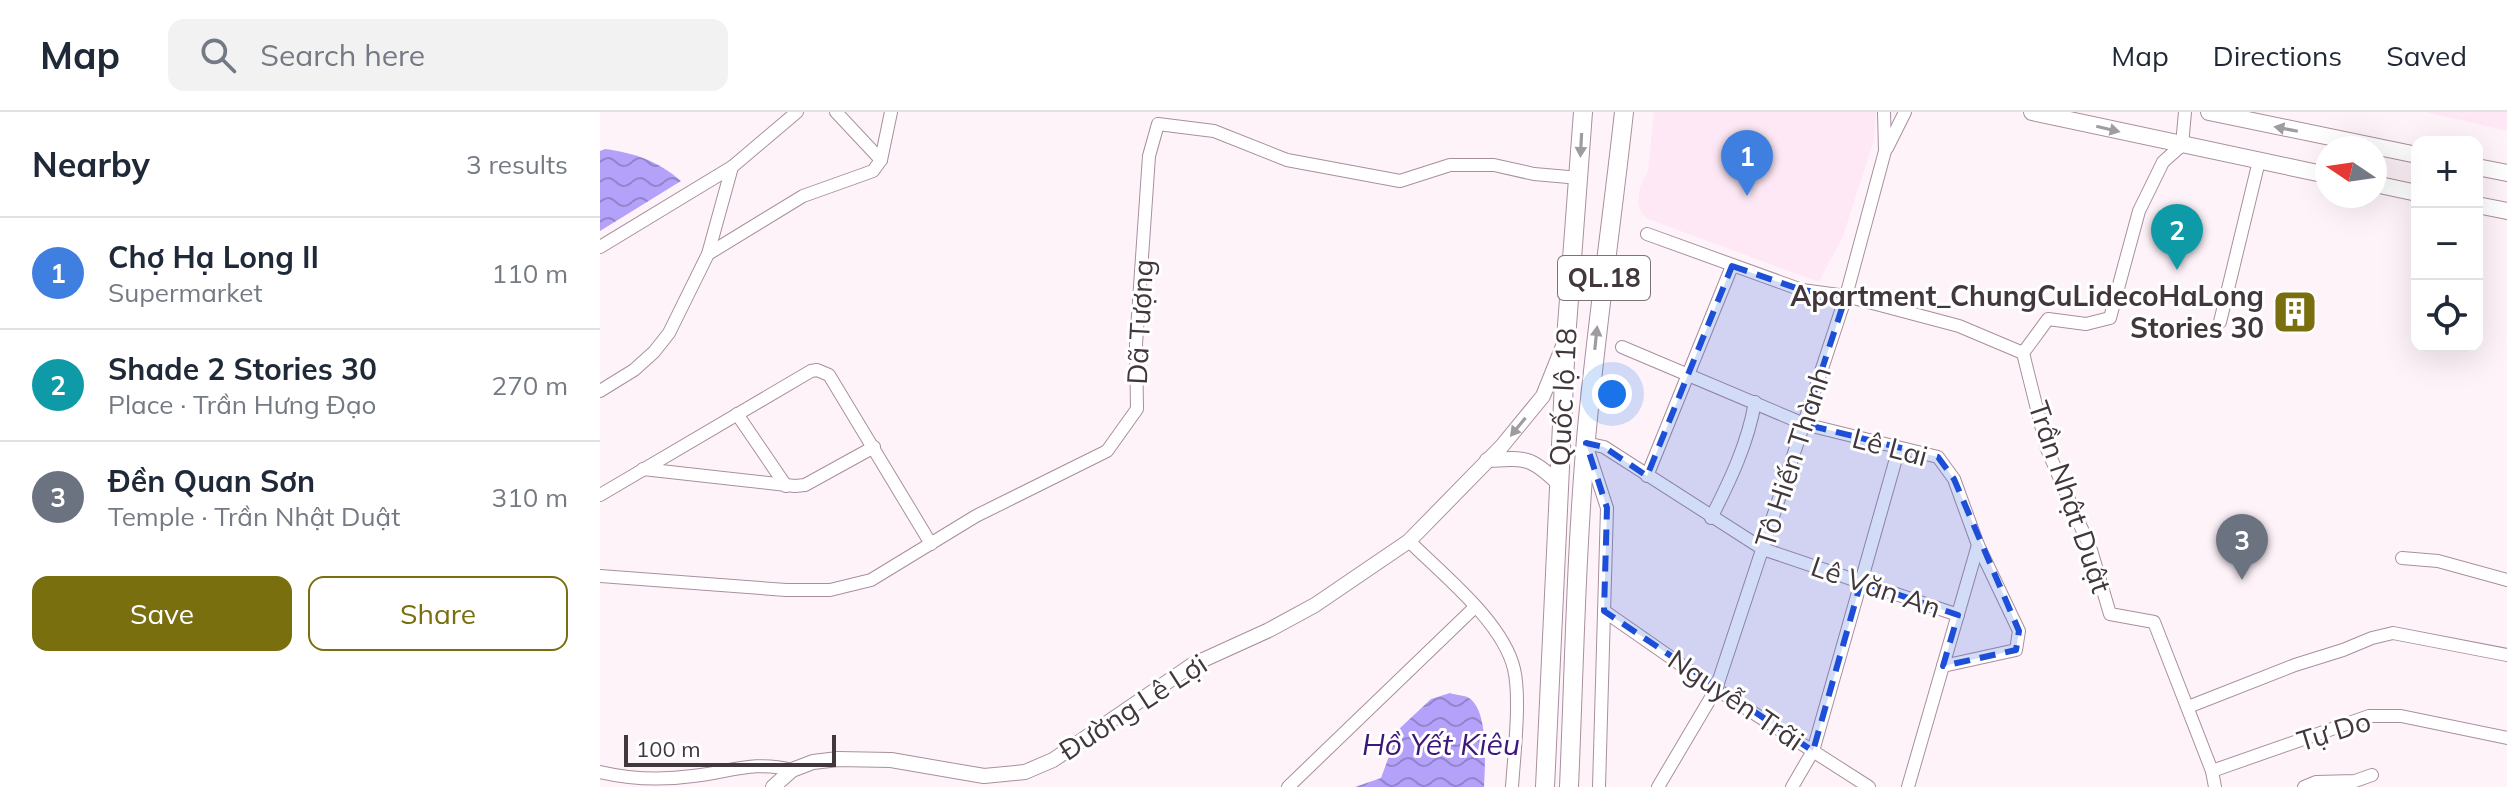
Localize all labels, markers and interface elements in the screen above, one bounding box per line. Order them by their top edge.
search box [168,19,728,91]
text: Map [40,31,120,79]
icon: search [196,33,240,77]
text: Search here [260,36,425,74]
text: Map [2111,38,2169,73]
text: Directions [2213,38,2342,73]
text: Saved [2386,38,2467,73]
one-way arrow [2273,122,2298,134]
one-way arrow [2096,123,2121,136]
pin: 1 [1721,130,1773,196]
one-way arrow [1575,133,1588,158]
north arrow [2315,136,2387,208]
map controls [2411,136,2483,352]
button: + [2411,136,2483,208]
text: Nearby [32,143,150,186]
text: 3 results [466,148,568,181]
pin: 2 [2151,204,2203,270]
button: − [2411,208,2483,280]
text: Chợ Hạ Long II [108,238,319,276]
road number: QL.18 [1558,256,1650,300]
text: 1 [50,257,66,290]
text: 110 m [492,257,568,290]
street label: Dã Tượng [1119,258,1160,385]
text: Supermarket [108,276,263,309]
place label: Apartment_ChungCuLidecoHaLong Stories 30 [1790,278,2264,345]
button: locate [2411,280,2483,352]
building icon: Apartment_ChungCuLidecoHaLong Stories 30 [2271,288,2319,336]
one-way arrow [1589,325,1602,350]
street label: Quốc lộ 18 [1541,327,1584,467]
text: Shade 2 Stories 30 [108,350,377,388]
street label: Tô Hiến Thành [1747,362,1838,552]
text: 2 [50,369,66,402]
text: 270 m [492,369,568,402]
your location [1592,374,1632,414]
text: Place · Trần Hưng Đạo [108,388,376,421]
street label: Trần Nhật Duật [2021,396,2120,597]
one-way arrow [1510,417,1526,437]
street label: Lê Lai [1849,420,1932,473]
text: Đền Quan Sơn [108,462,315,500]
text: 3 [50,481,66,514]
text: 310 m [492,481,568,514]
text: Temple · Trần Nhật Duật [108,500,400,533]
pin: 3 [2216,514,2268,580]
street label: Lê Văn An [1807,548,1946,625]
button: Save [32,576,292,651]
button: Share [308,576,568,651]
street label: Nguyễn Trãi [1662,641,1811,758]
street label: Đường Lê Lợi [1052,646,1213,767]
street label: Tự Do [2293,703,2375,758]
water label: Hồ Yết Kiêu [1362,725,1520,763]
scale bar [624,731,836,767]
text: 100 m [636,735,701,763]

